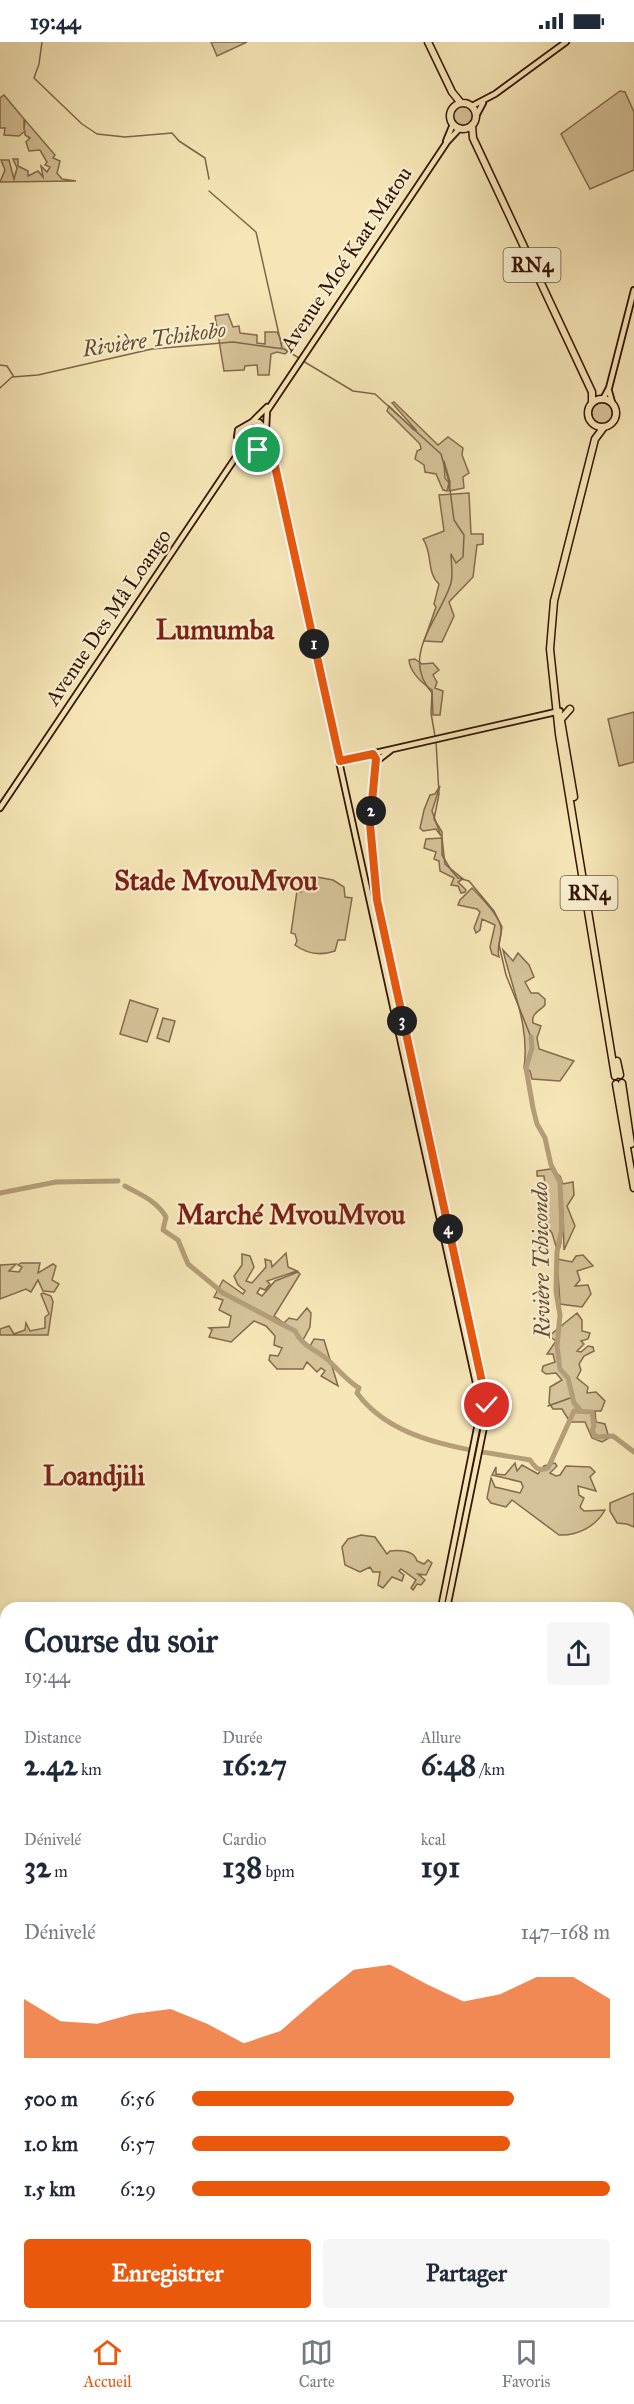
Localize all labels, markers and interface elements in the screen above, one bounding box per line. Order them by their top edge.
text: 19:44 [30,8,80,35]
street label: Avenue Moé Kaat Matou [274,162,418,357]
road number: RN4 [504,248,560,282]
water label: Rivière Tchikobo [79,316,228,363]
pin [232,424,283,475]
icon: arrive [241,433,274,466]
street label: Avenue Des Mâ Loango [39,524,177,711]
district label: Lumumba [156,613,275,646]
pin: 1 [299,629,329,659]
text: 1 [311,634,317,653]
pin: 2 [356,796,386,826]
text: 2 [367,801,375,820]
district label: Stade MvouMvou [114,864,318,897]
road number: RN4 [560,876,618,910]
pin: 3 [387,1006,417,1036]
text: 3 [399,1011,405,1030]
water label: Rivière Tchicondo [526,1182,556,1339]
district label: Marché MvouMvou [177,1198,406,1231]
pin: 4 [433,1214,463,1244]
text: 4 [444,1219,452,1238]
pin [461,1379,512,1430]
icon: check [470,1388,503,1421]
district label: Loandjili [43,1459,146,1492]
text: Course du soir [24,1621,218,1661]
button: share [547,1622,610,1685]
text: 19:44 [24,1664,70,1688]
text: Distance [24,1728,81,1747]
text: Durée [222,1728,263,1747]
text: Allure [421,1728,461,1747]
text: 2.42 [24,1747,77,1783]
text: 16:27 [222,1747,287,1783]
text: 6:48 [421,1747,476,1783]
text: km [77,1760,102,1779]
text: /km [476,1760,505,1779]
text: Dénivelé [24,1830,81,1849]
text: Cardio [222,1830,266,1849]
text: kcal [421,1830,446,1849]
text: 32 [24,1849,51,1885]
text: 138 [222,1849,262,1885]
text: 191 [421,1849,460,1885]
text: m [51,1862,68,1881]
text: bpm [262,1862,295,1881]
text: Dénivelé [24,1920,96,1944]
text: 147–168 m [521,1920,610,1944]
text: 500 m [24,2087,78,2111]
text: 6:56 [120,2087,155,2111]
text: 1.0 km [24,2132,78,2156]
text: 6:57 [120,2132,155,2156]
text: 1.5 km [24,2177,75,2201]
text: 6:29 [120,2177,156,2201]
button: Enregistrer [24,2239,311,2308]
button: Partager [323,2239,610,2308]
tab: Accueil [84,2336,132,2391]
tab: Carte [299,2336,335,2391]
tab: Favoris [502,2336,550,2391]

